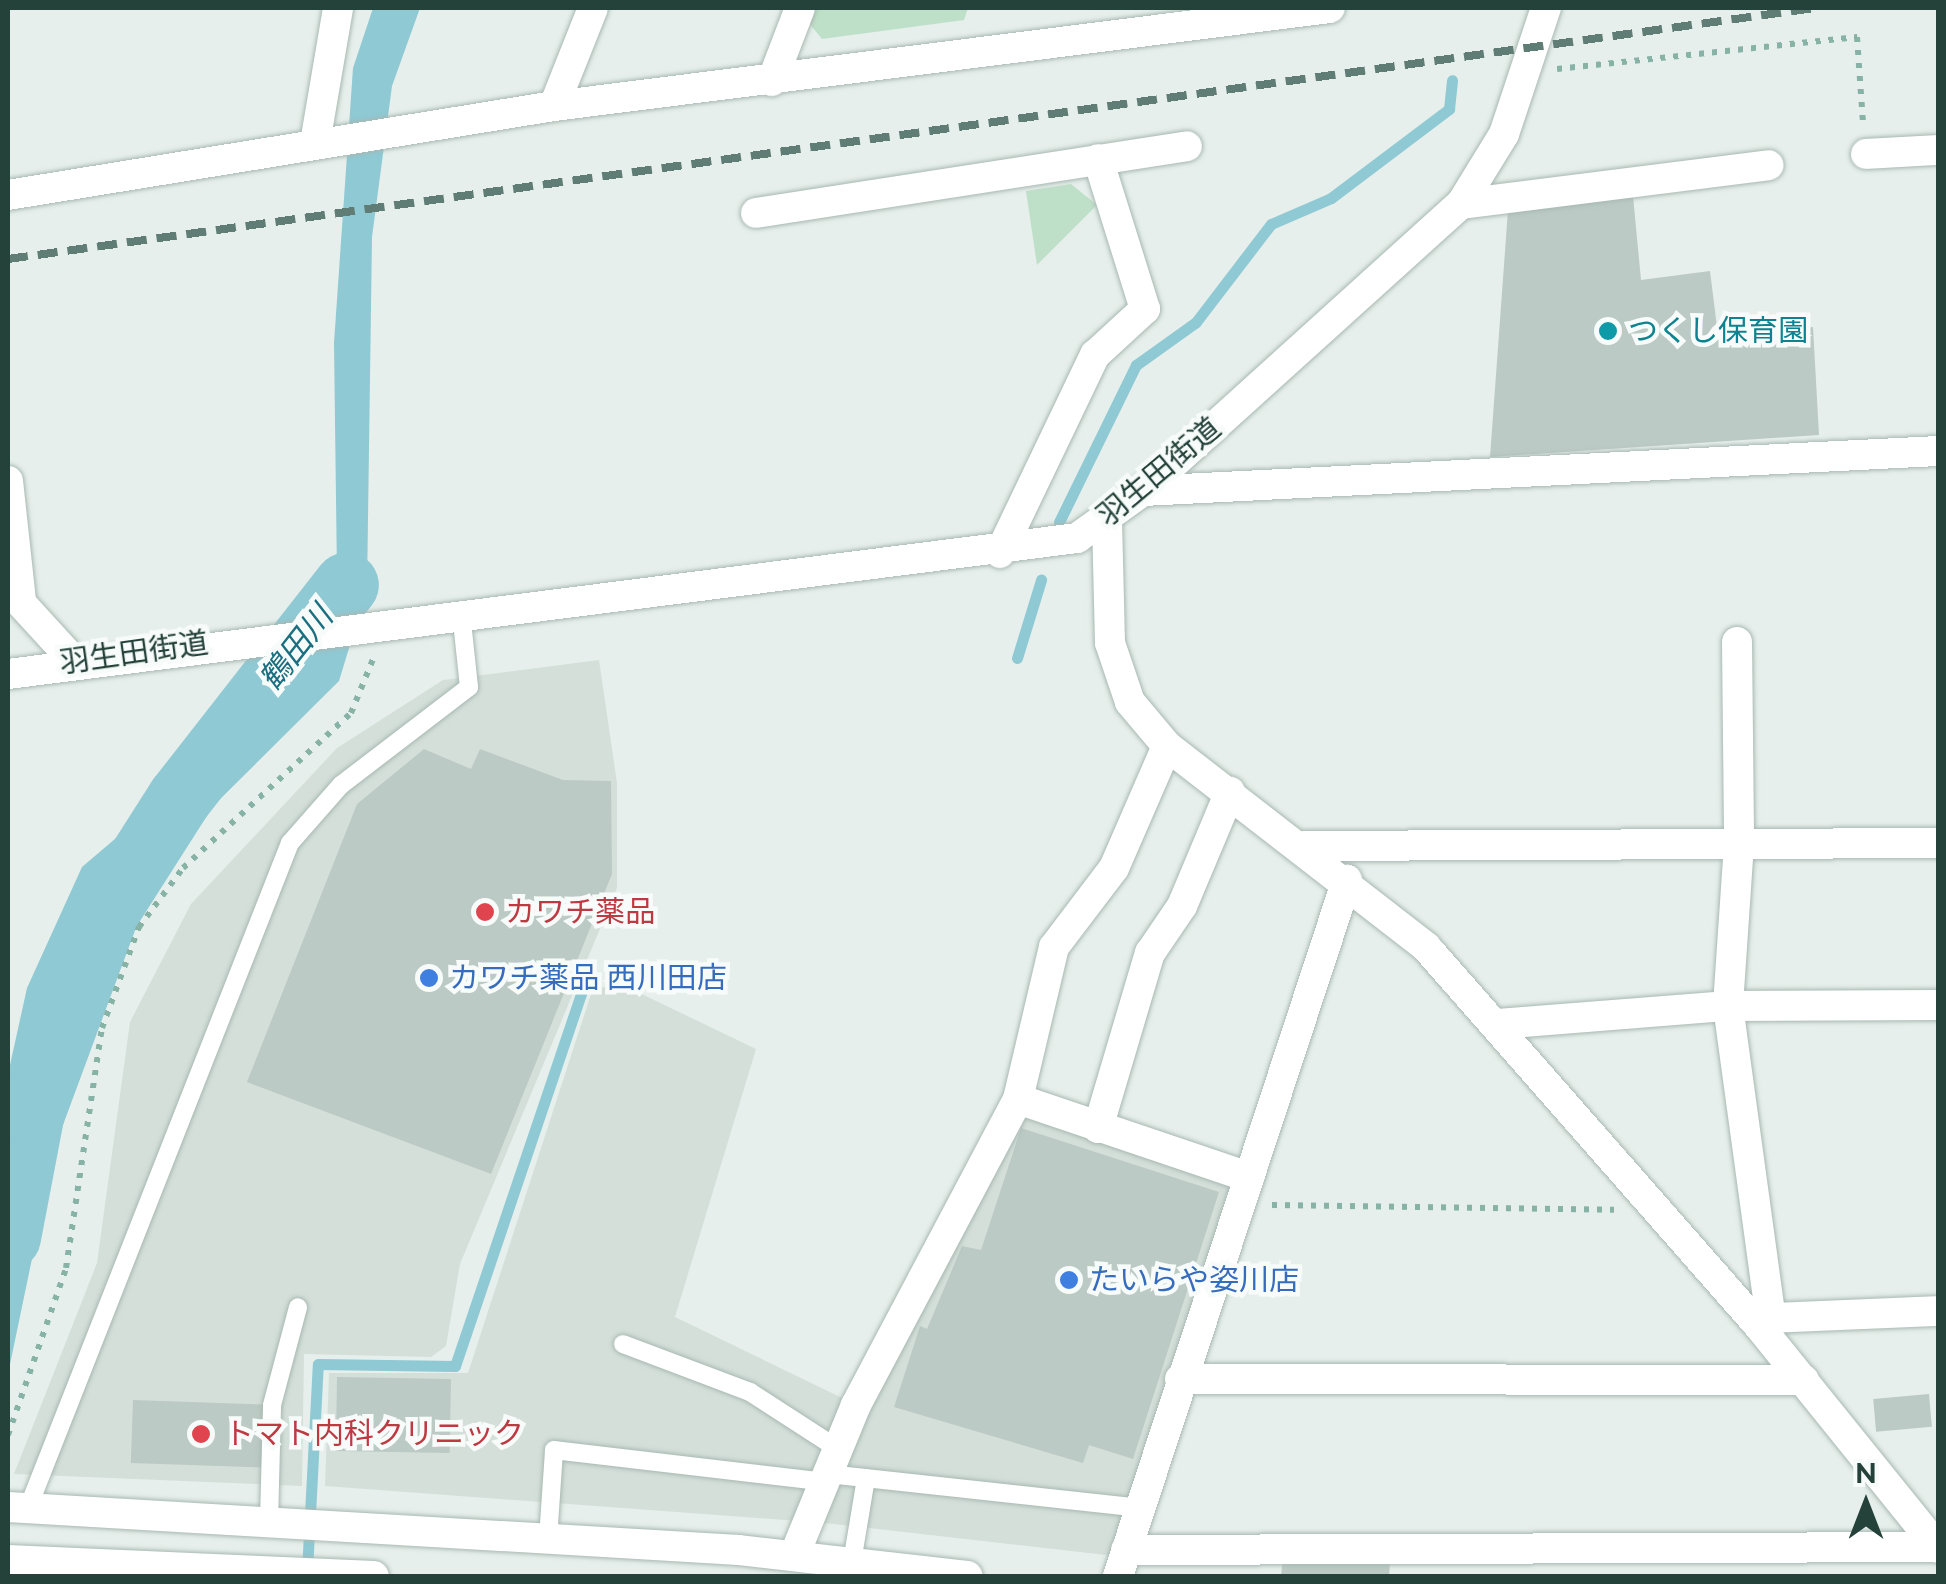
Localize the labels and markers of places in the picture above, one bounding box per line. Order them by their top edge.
place label: つくし保育園 [1628,313,1808,349]
marker: つくし保育園 [1597,320,1619,342]
place label: カワチ薬品 [505,894,655,930]
marker: カワチ薬品 [474,901,496,923]
place label: カワチ薬品 西川田店 [449,960,727,996]
marker: カワチ薬品 西川田店 [418,967,440,989]
place label: たいらや姿川店 [1089,1262,1299,1298]
marker: たいらや姿川店 [1058,1269,1080,1291]
place label: トマト内科クリニック [224,1416,524,1452]
marker: トマト内科クリニック [188,1421,214,1447]

